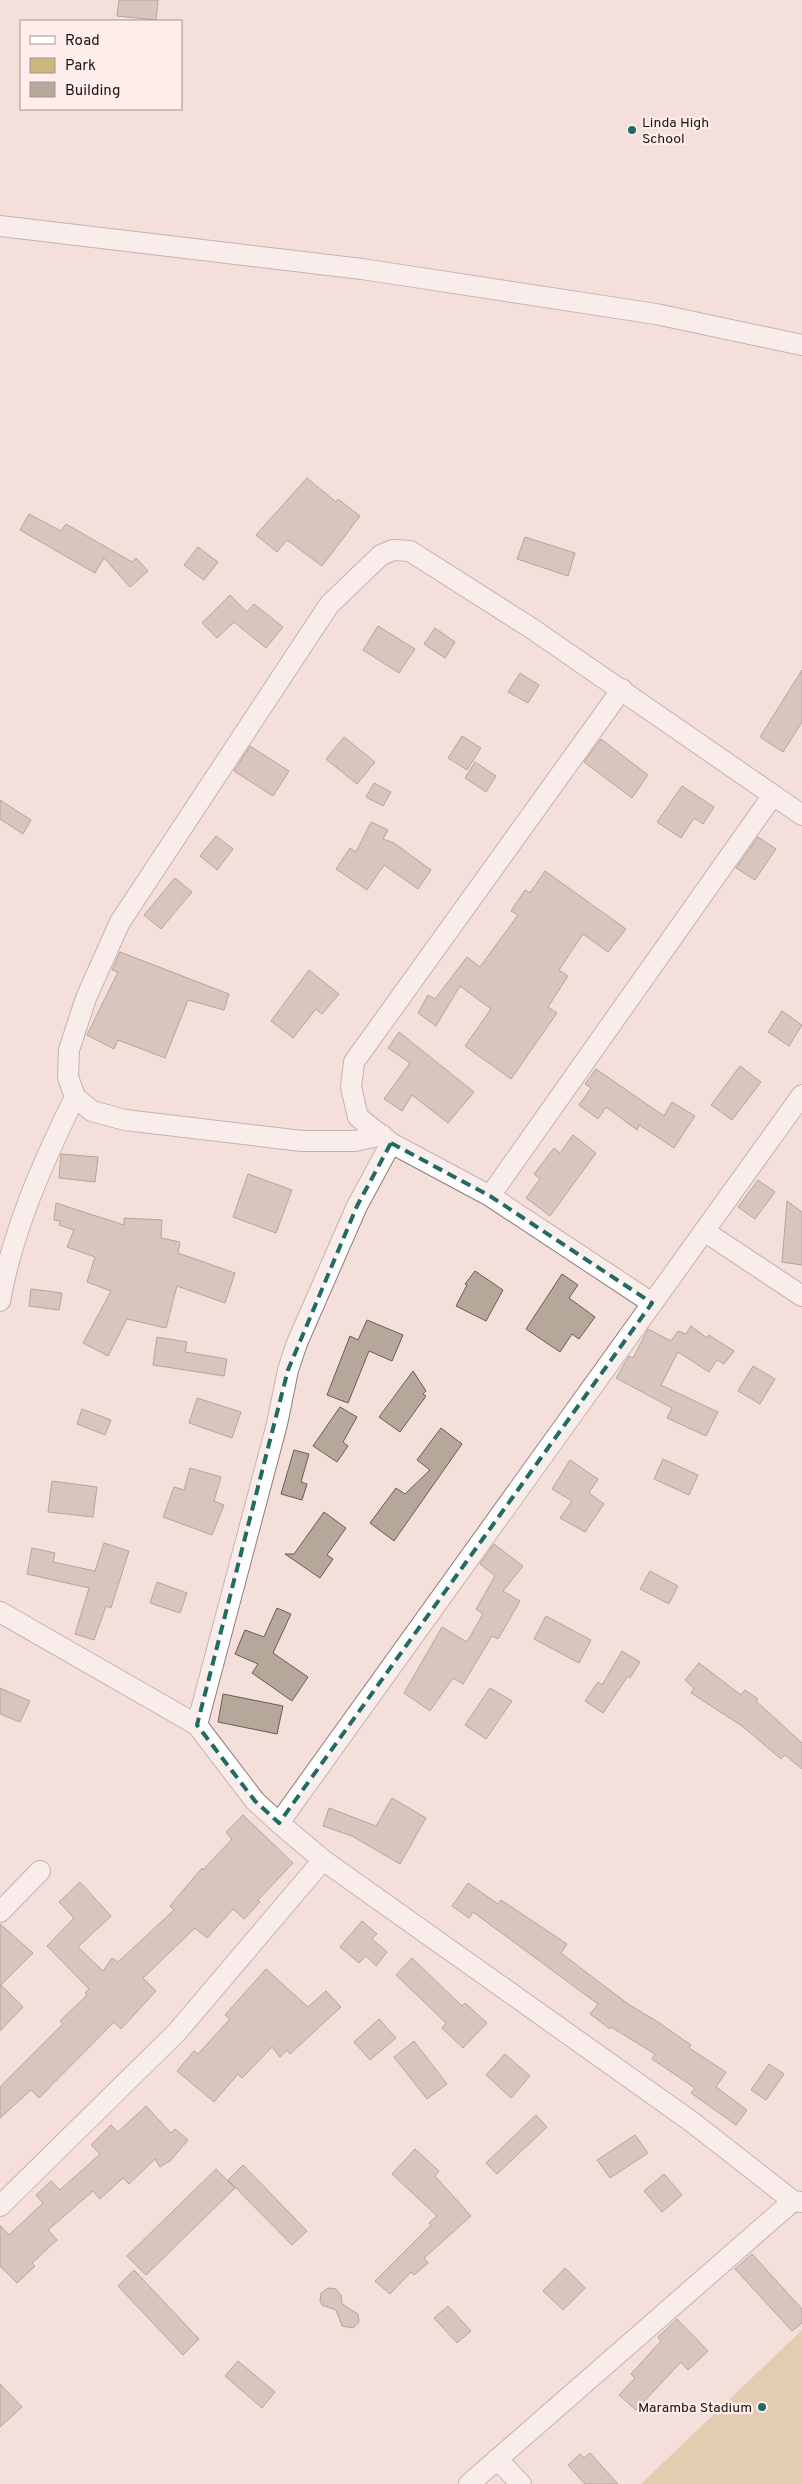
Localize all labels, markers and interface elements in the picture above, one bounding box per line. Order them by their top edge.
legend [20,20,182,110]
text: Road [65,32,100,51]
text: Park [65,57,96,76]
text: Building [65,82,120,101]
place label: Linda High School [642,115,709,148]
marker: Linda High School [626,124,638,136]
place label: Maramba Stadium [638,2400,752,2417]
marker: Maramba Stadium [756,2401,768,2413]

